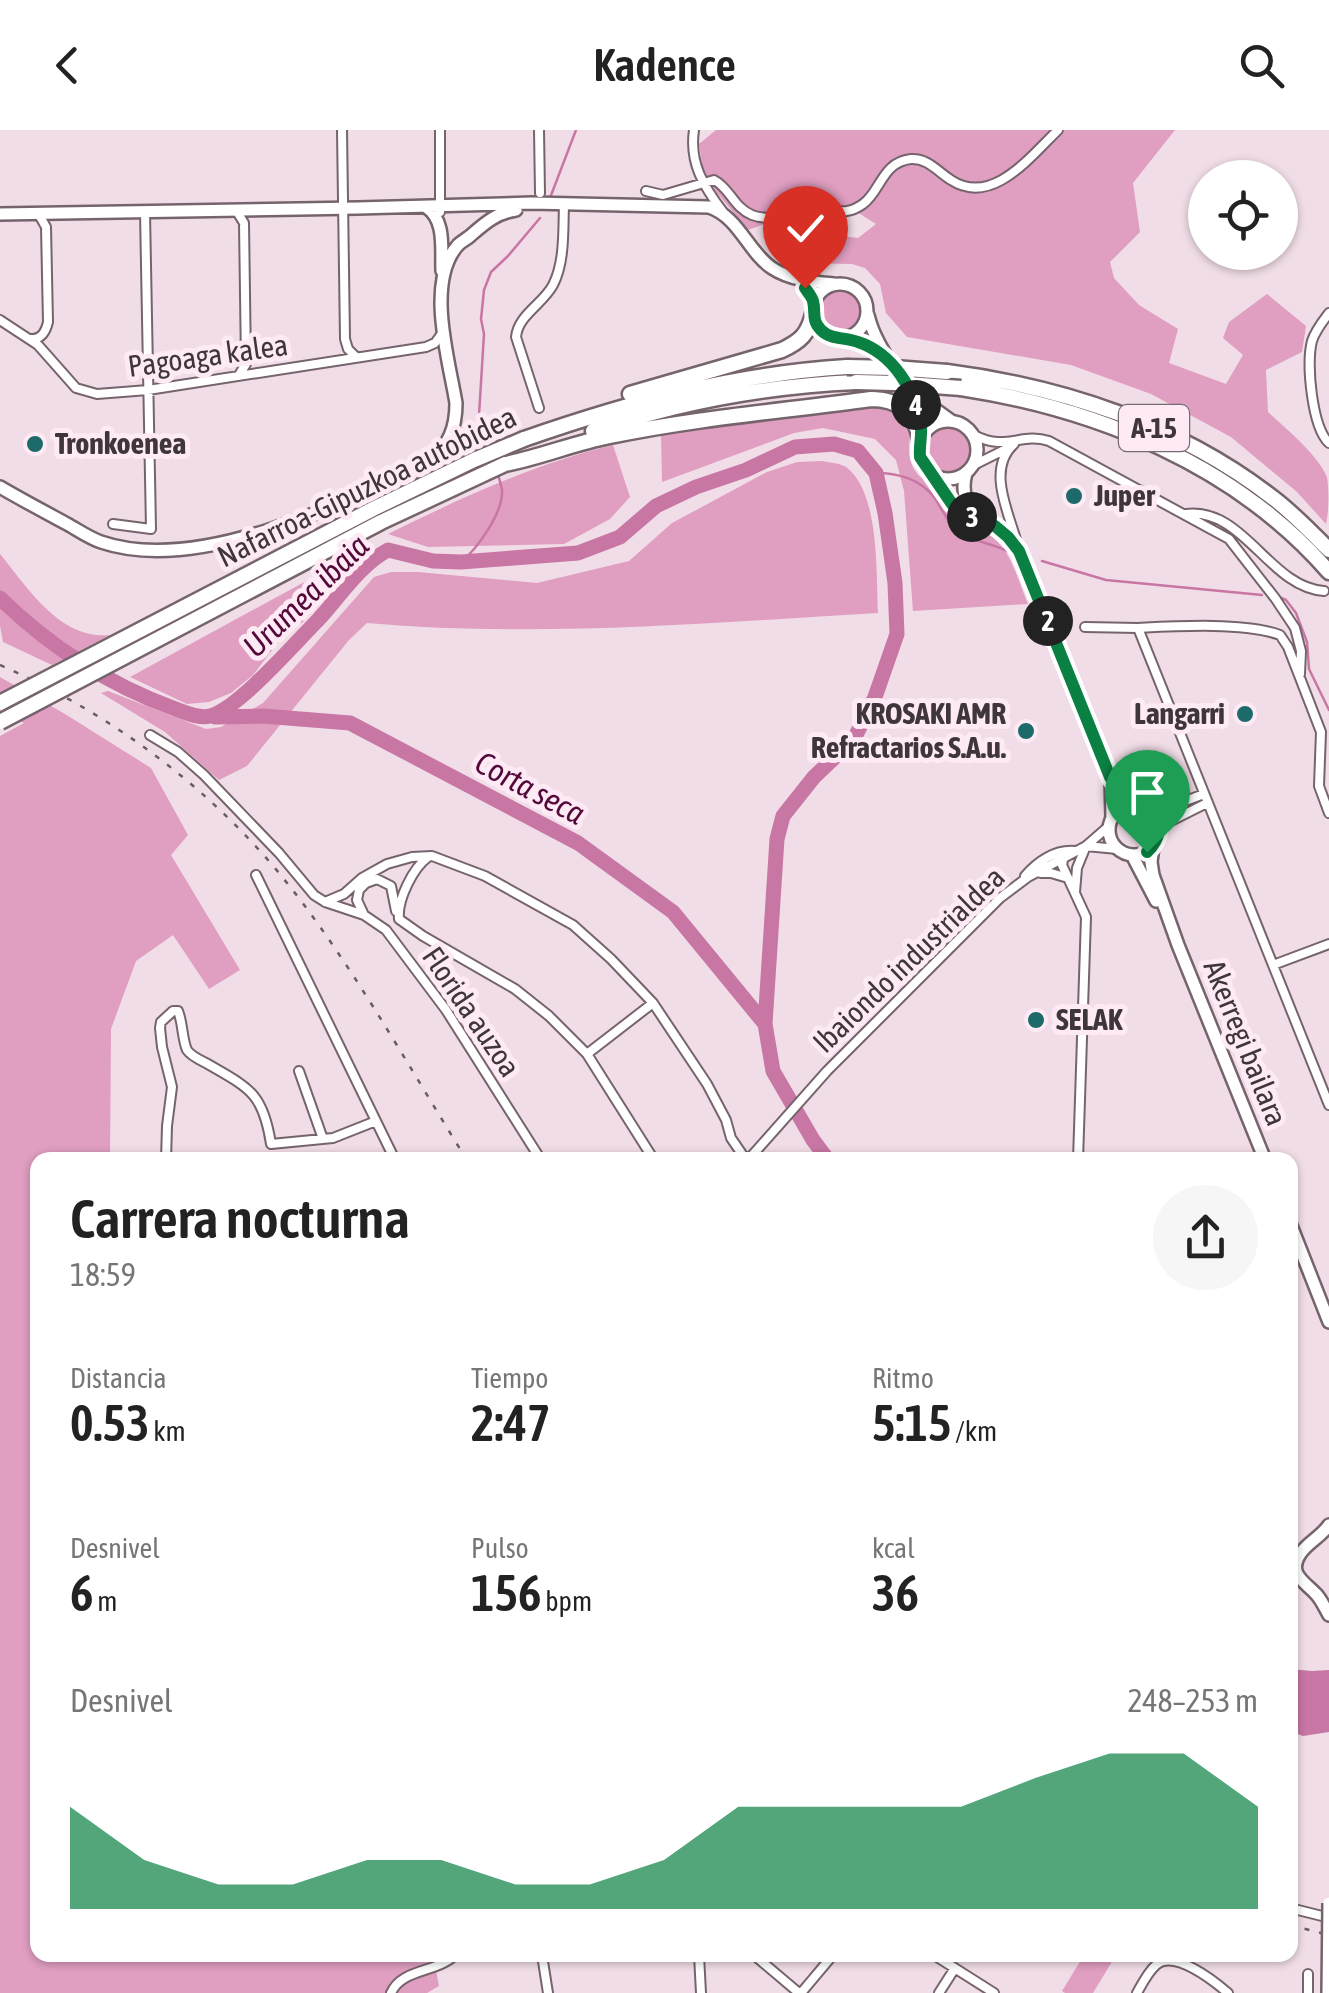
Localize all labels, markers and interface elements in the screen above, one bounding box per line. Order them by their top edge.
icon: back [40,38,95,93]
icon: search [1234,38,1289,93]
text: Kadence [593,39,736,91]
map controls [1188,160,1298,270]
button: locate [1188,160,1298,270]
pin [763,186,848,289]
icon: check [778,201,833,256]
street label: Pagoaga kalea [126,327,290,383]
pin: 4 [891,380,941,430]
text: 4 [909,389,923,421]
street label: Nafarroa-Gipuzkoa autobidea [212,399,521,573]
road number: A-15 [1119,405,1189,451]
place label: Tronkoenea [55,426,186,460]
marker: Tronkoenea [24,433,46,455]
place label: Juper [1093,478,1156,512]
marker: Juper [1063,485,1085,507]
pin: 3 [947,492,997,542]
text: 3 [965,501,979,533]
water label: Urumea ibaia [235,527,376,664]
pin: 2 [1023,596,1073,646]
text: 2 [1041,605,1055,637]
place label: KROSAKI AMR Refractarios S.A.u. [811,696,1006,764]
place label: Langarri [1134,696,1225,730]
marker: Langarri [1234,703,1256,725]
marker: KROSAKI AMR Refractarios S.A.u. [1015,720,1037,742]
water label: Corta seca [469,743,591,832]
pin [1105,750,1190,853]
icon: arrive [1120,765,1175,820]
street label: Ibaiondo industrialdea [806,859,1011,1059]
street label: Florida auzoa [416,940,528,1083]
street label: Akerregi bailara [1197,955,1295,1130]
place label: SELAK [1056,1002,1123,1036]
marker: SELAK [1025,1009,1047,1031]
button: share [1153,1185,1258,1290]
text: Carrera nocturna [70,1187,410,1250]
text: 18:59 [70,1256,136,1293]
text: Distancia [70,1362,167,1394]
text: Tiempo [471,1362,548,1394]
text: Ritmo [872,1362,934,1394]
text: 0.53 [70,1394,149,1452]
text: 2:47 [471,1394,550,1452]
text: 5:15 [872,1394,951,1452]
text: km [149,1415,186,1447]
text: /km [951,1415,997,1447]
text: Desnivel [70,1532,160,1564]
text: Pulso [471,1532,529,1564]
text: kcal [872,1532,915,1564]
text: 6 [70,1564,94,1622]
text: 156 [471,1564,542,1622]
text: 36 [872,1564,919,1622]
text: m [94,1585,118,1617]
text: bpm [542,1585,592,1617]
text: Desnivel [70,1682,173,1719]
text: 248–253 m [1128,1682,1258,1719]

